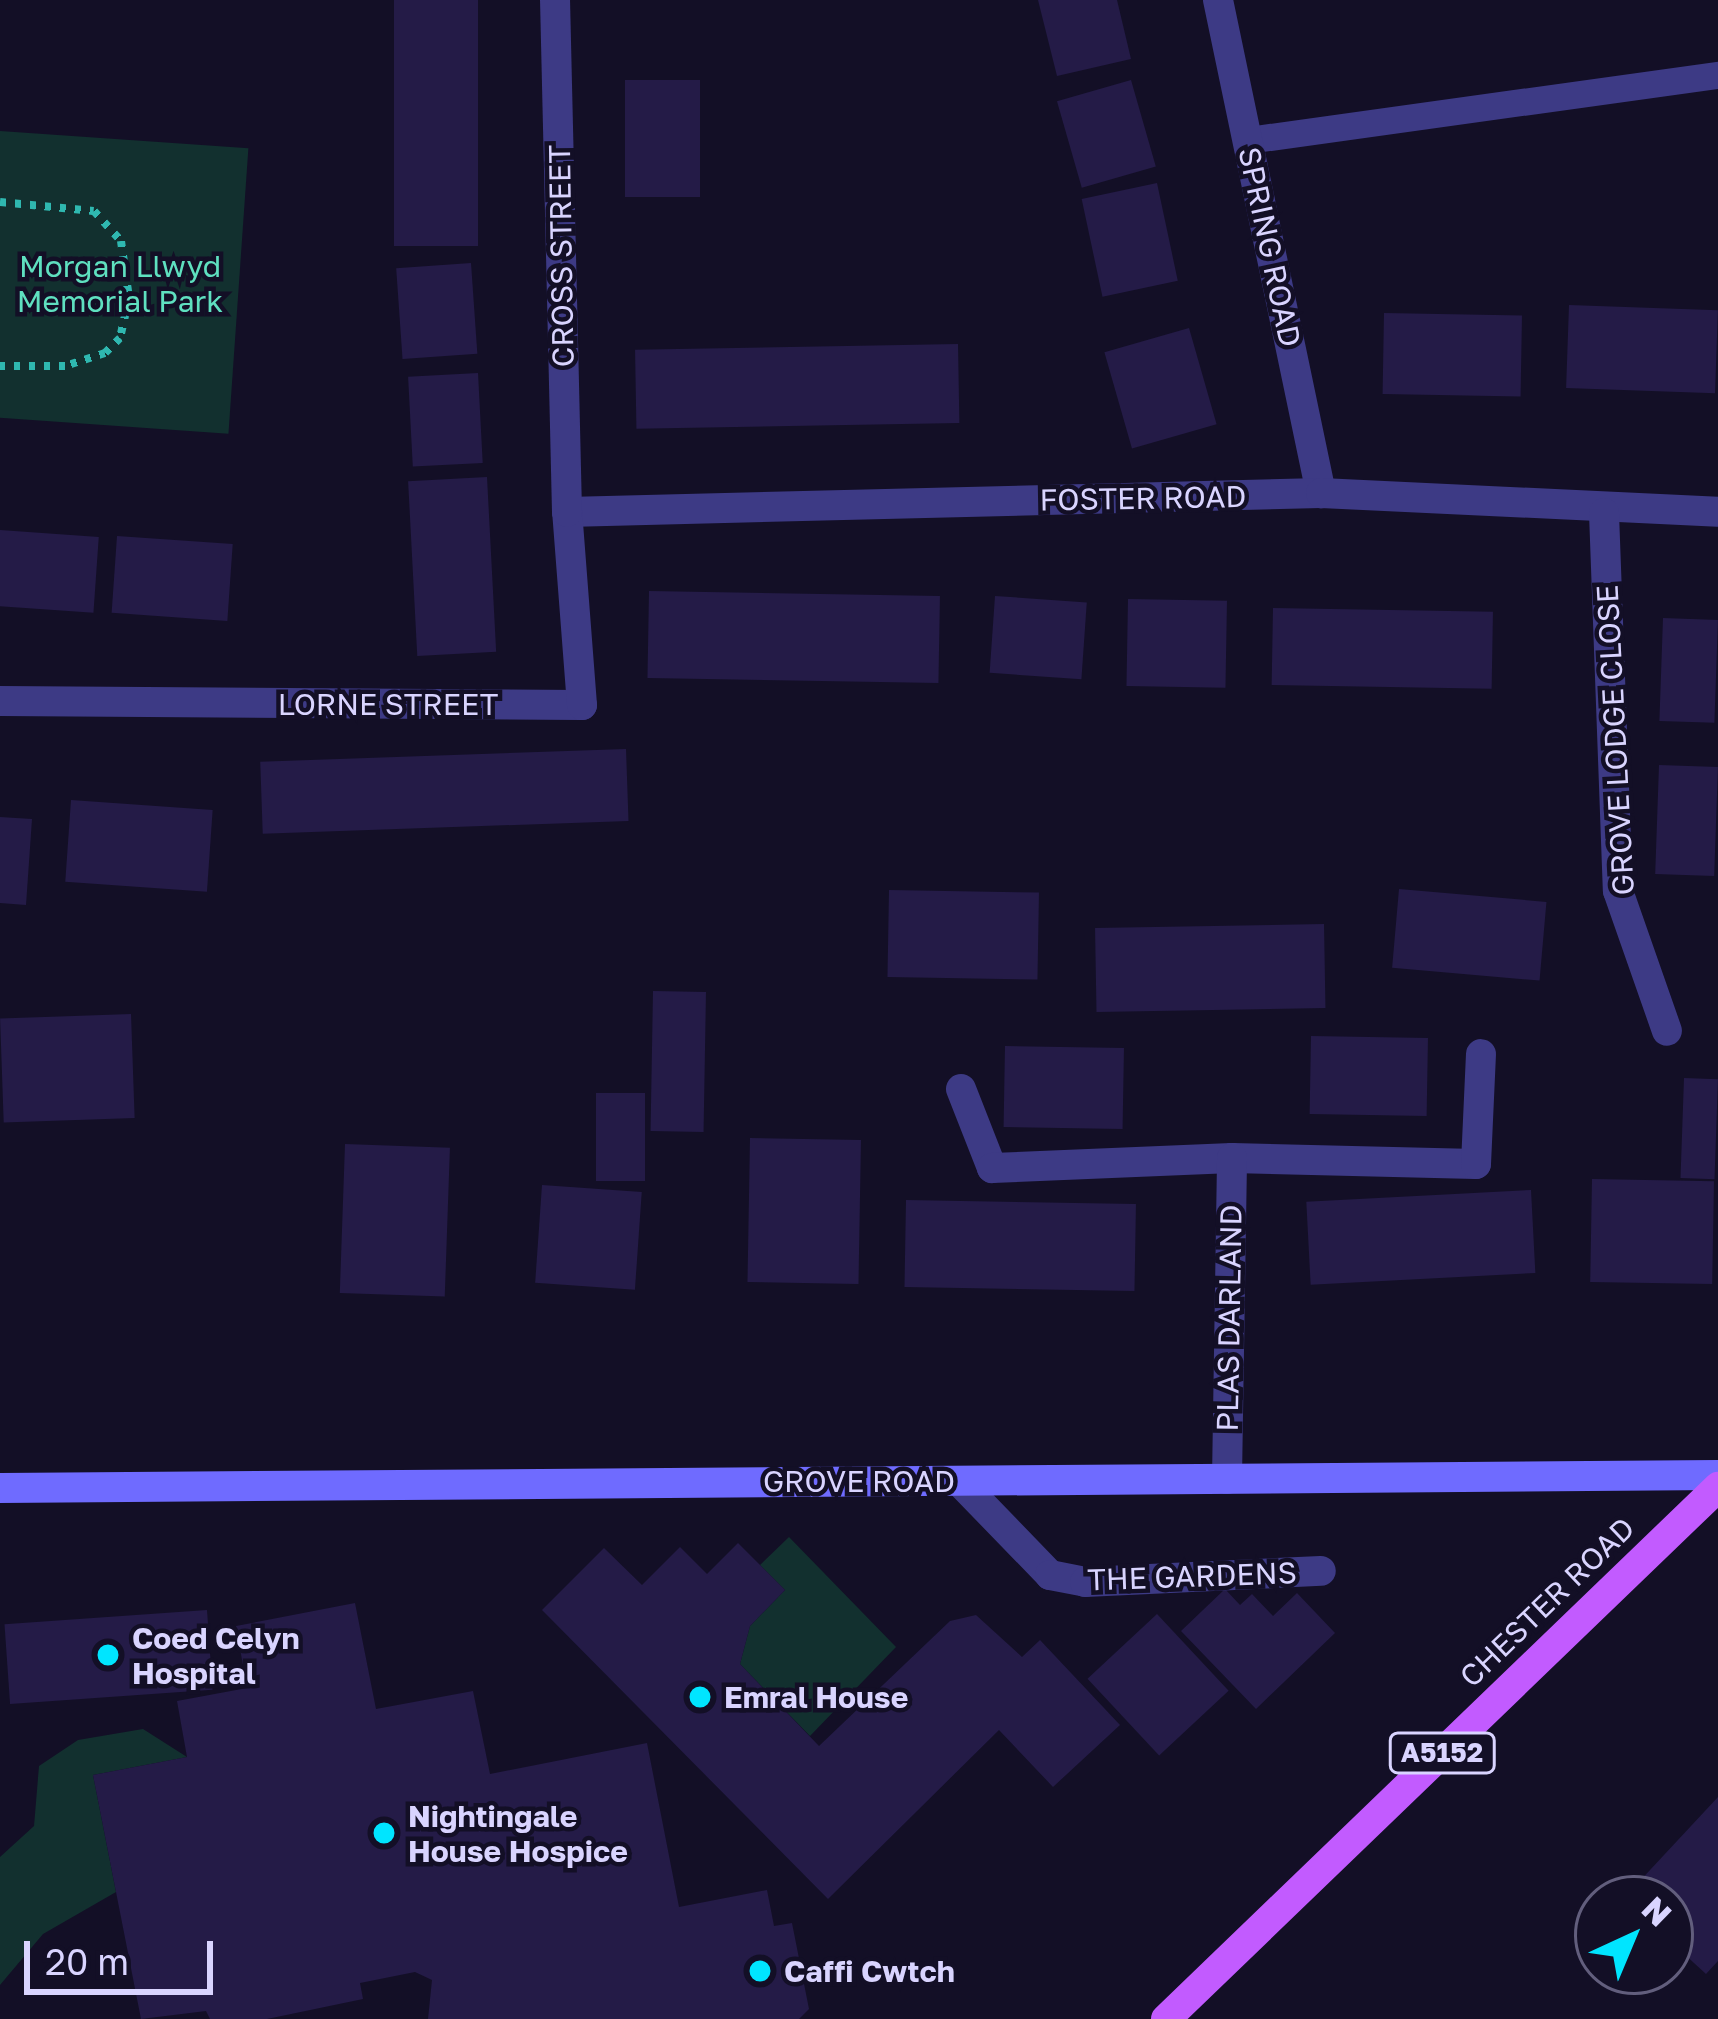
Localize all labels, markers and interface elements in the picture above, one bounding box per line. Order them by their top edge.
street label: SPRING ROAD [1231,144,1309,350]
street label: CROSS STREET [541,145,581,367]
park label: Morgan Llwyd Memorial Park [17,248,223,318]
street label: FOSTER ROAD [1039,478,1247,518]
street label: GROVE LODGE CLOSE [1589,584,1641,896]
street label: LORNE STREET [278,686,498,722]
street label: PLAS DARLAND [1209,1204,1249,1432]
street label: GROVE ROAD [763,1463,955,1499]
street label: CHESTER ROAD [1452,1510,1642,1694]
street label: THE GARDENS [1087,1554,1297,1598]
place label: Coed Celyn Hospital [132,1620,300,1690]
marker: Coed Celyn Hospital [95,1642,121,1668]
place label: Emral House [724,1679,908,1715]
marker: Emral House [687,1684,713,1710]
road number: A5152 [1388,1732,1496,1774]
place label: Nightingale House Hospice [408,1798,628,1868]
marker: Nightingale House Hospice [371,1820,397,1846]
north arrow [1574,1875,1694,1995]
text: N [1635,1888,1680,1934]
scale bar [30,1917,219,1991]
text: 20 m [45,1940,129,1983]
place label: Caffi Cwtch [784,1953,955,1989]
marker: Caffi Cwtch [747,1958,773,1984]

